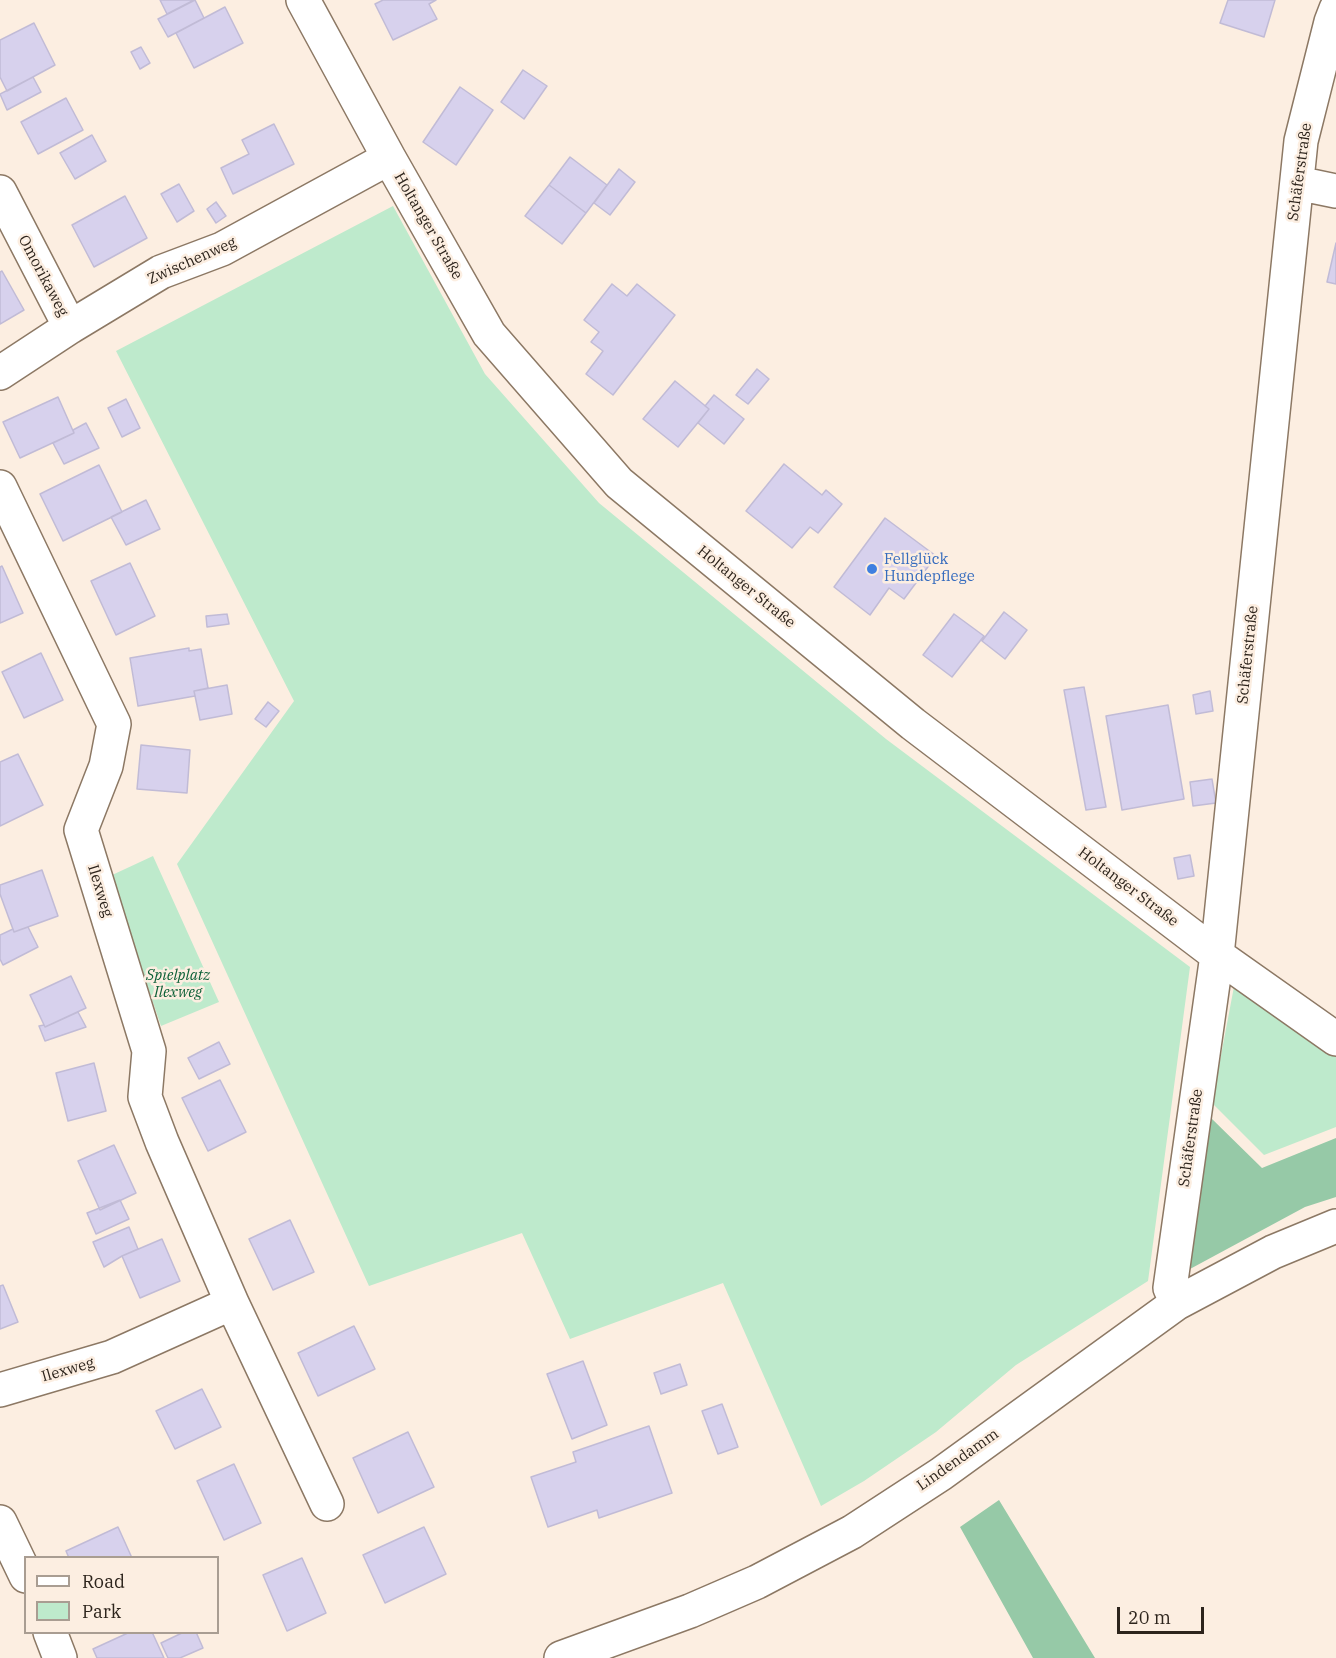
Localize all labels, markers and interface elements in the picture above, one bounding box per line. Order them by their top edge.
street label: Schäferstraße [1284,122,1316,222]
street label: Holtanger Straße [390,169,466,283]
street label: Omorikaweg [14,232,72,320]
street label: Zwischenweg [145,233,239,289]
street label: Holtanger Straße [693,542,799,632]
place label: Fellglück Hundepflege [884,551,975,586]
marker: Fellglück Hundepflege [865,562,879,576]
street label: Schäferstraße [1234,605,1262,705]
street label: Holtanger Straße [1074,844,1182,930]
street label: Ilexweg [84,863,116,919]
park label: Spielplatz Ilexweg [146,967,210,1002]
street label: Schäferstraße [1175,1088,1207,1188]
street label: Ilexweg [40,1354,96,1386]
street label: Lindendamm [914,1425,1002,1495]
legend [24,1556,219,1634]
text: Road [82,1570,125,1593]
scale bar [1120,1595,1207,1633]
text: Park [82,1600,121,1623]
text: 20 m [1128,1606,1171,1629]

